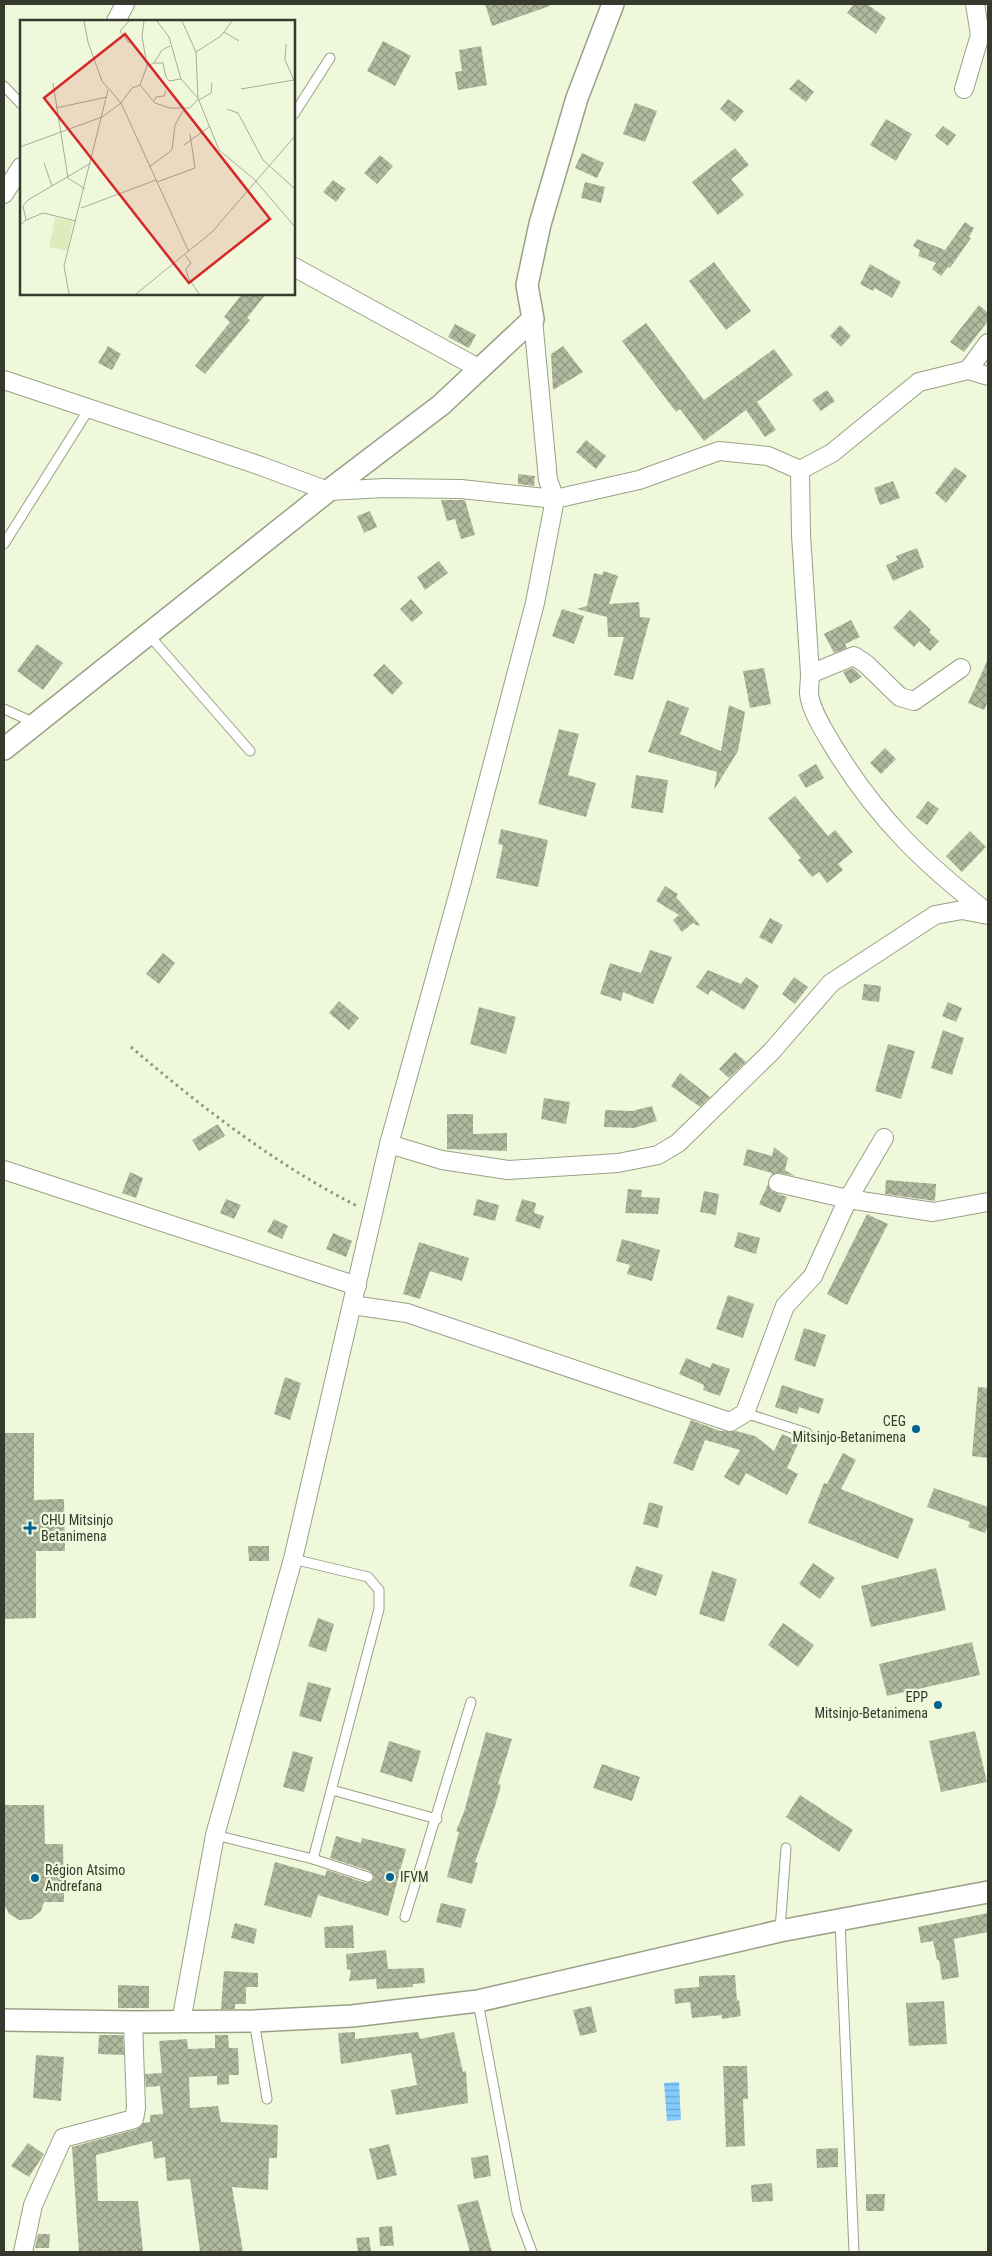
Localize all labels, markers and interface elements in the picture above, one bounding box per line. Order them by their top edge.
inset map [20,20,295,295]
place label: CEG Mitsinjo-Betanimena [792,1413,906,1445]
marker: CEG Mitsinjo-Betanimena [910,1423,922,1435]
place label: CHU Mitsinjo Betanimena [41,1512,113,1544]
marker: CHU Mitsinjo Betanimena [23,1521,37,1535]
place label: EPP Mitsinjo-Betanimena [814,1689,928,1721]
marker: EPP Mitsinjo-Betanimena [932,1699,944,1711]
place label: Région Atsimo Andrefana [45,1862,125,1894]
place label: IFVM [400,1869,429,1885]
marker: IFVM [384,1871,396,1883]
marker: Région Atsimo Andrefana [29,1872,41,1884]

